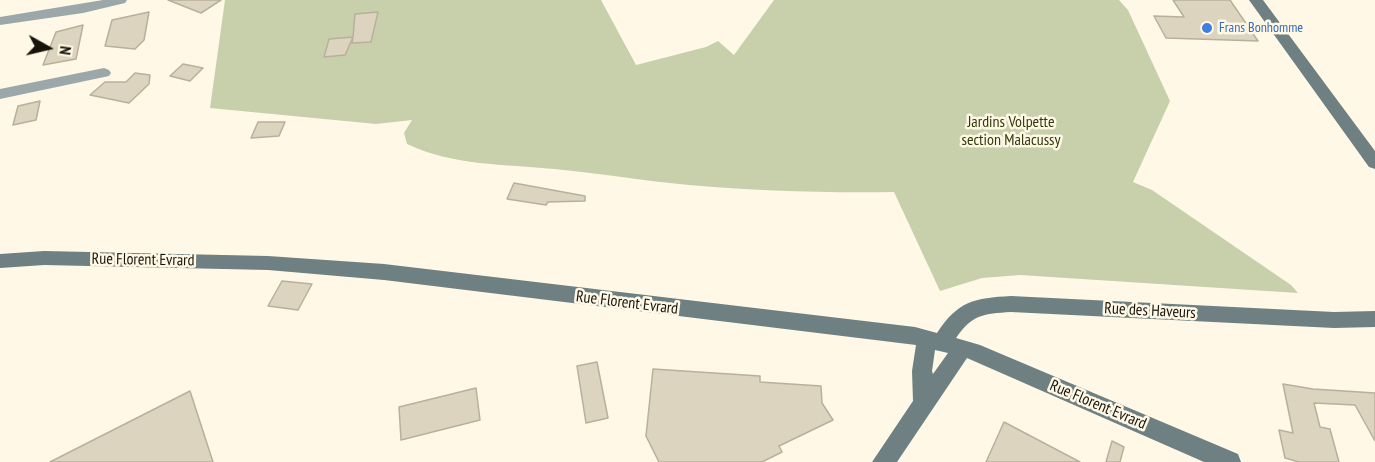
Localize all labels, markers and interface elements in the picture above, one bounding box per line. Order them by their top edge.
north arrow [18,18,78,78]
place label: Frans Bonhomme [1219,20,1303,36]
marker: Frans Bonhomme [1200,21,1214,35]
text: N [55,45,76,56]
park label: Jardins Volpette section Malacussy [962,112,1060,150]
street label: Rue Florent Evrard [91,250,195,270]
street label: Rue Florent Evrard [575,287,679,319]
street label: Rue des Haveurs [1104,299,1196,323]
street label: Rue Florent Evrard [1047,376,1149,434]

